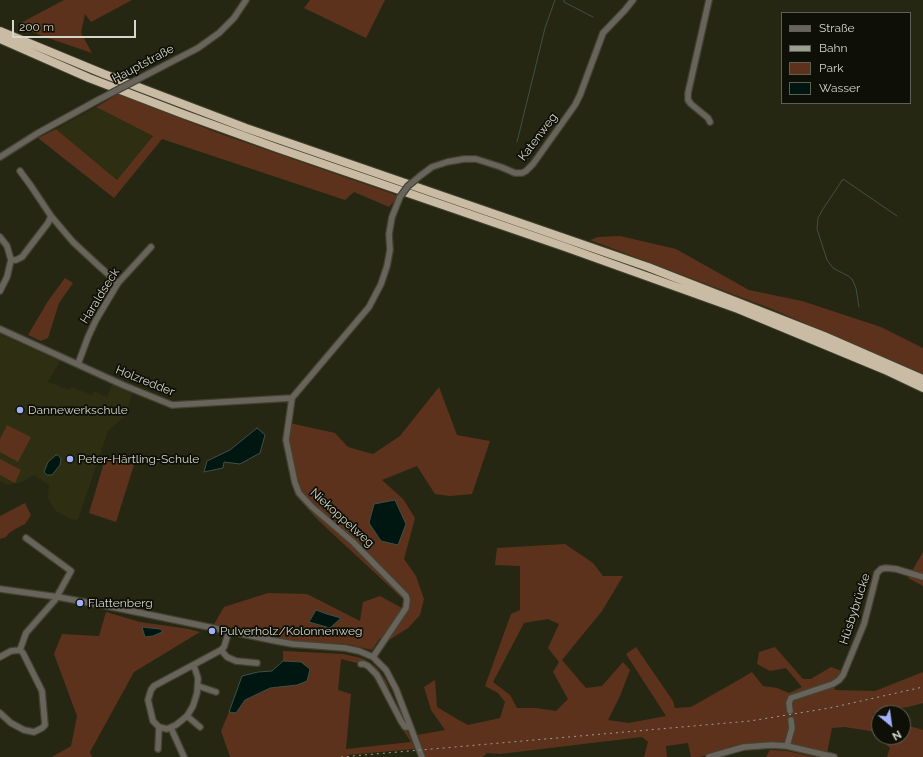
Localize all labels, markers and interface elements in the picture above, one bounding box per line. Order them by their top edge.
scale bar [14,12,138,38]
legend [781,12,911,104]
text: 200 m [19,20,54,34]
text: Straße [819,21,855,35]
text: Bahn [819,41,848,55]
street label: Hauptstraße [110,42,176,86]
text: Park [819,61,844,75]
text: Wasser [819,81,860,95]
street label: Katenweg [515,110,561,164]
street label: Haraldseck [77,266,123,326]
street label: Holzredder [113,363,177,399]
place label: Dannewerkschule [28,403,128,417]
marker: Dannewerkschule [15,405,25,415]
place label: Peter-Härtling-Schule [78,452,199,466]
marker: Peter-Härtling-Schule [65,454,75,464]
street label: Niekoppelweg [307,486,377,550]
street label: Hüsbybrücke [837,572,873,646]
place label: Flattenberg [88,596,153,610]
marker: Flattenberg [75,598,85,608]
place label: Pulverholz/Kolonnenweg [220,624,362,638]
marker: Pulverholz/Kolonnenweg [207,626,217,636]
north arrow [871,705,911,745]
text: N [890,727,903,743]

